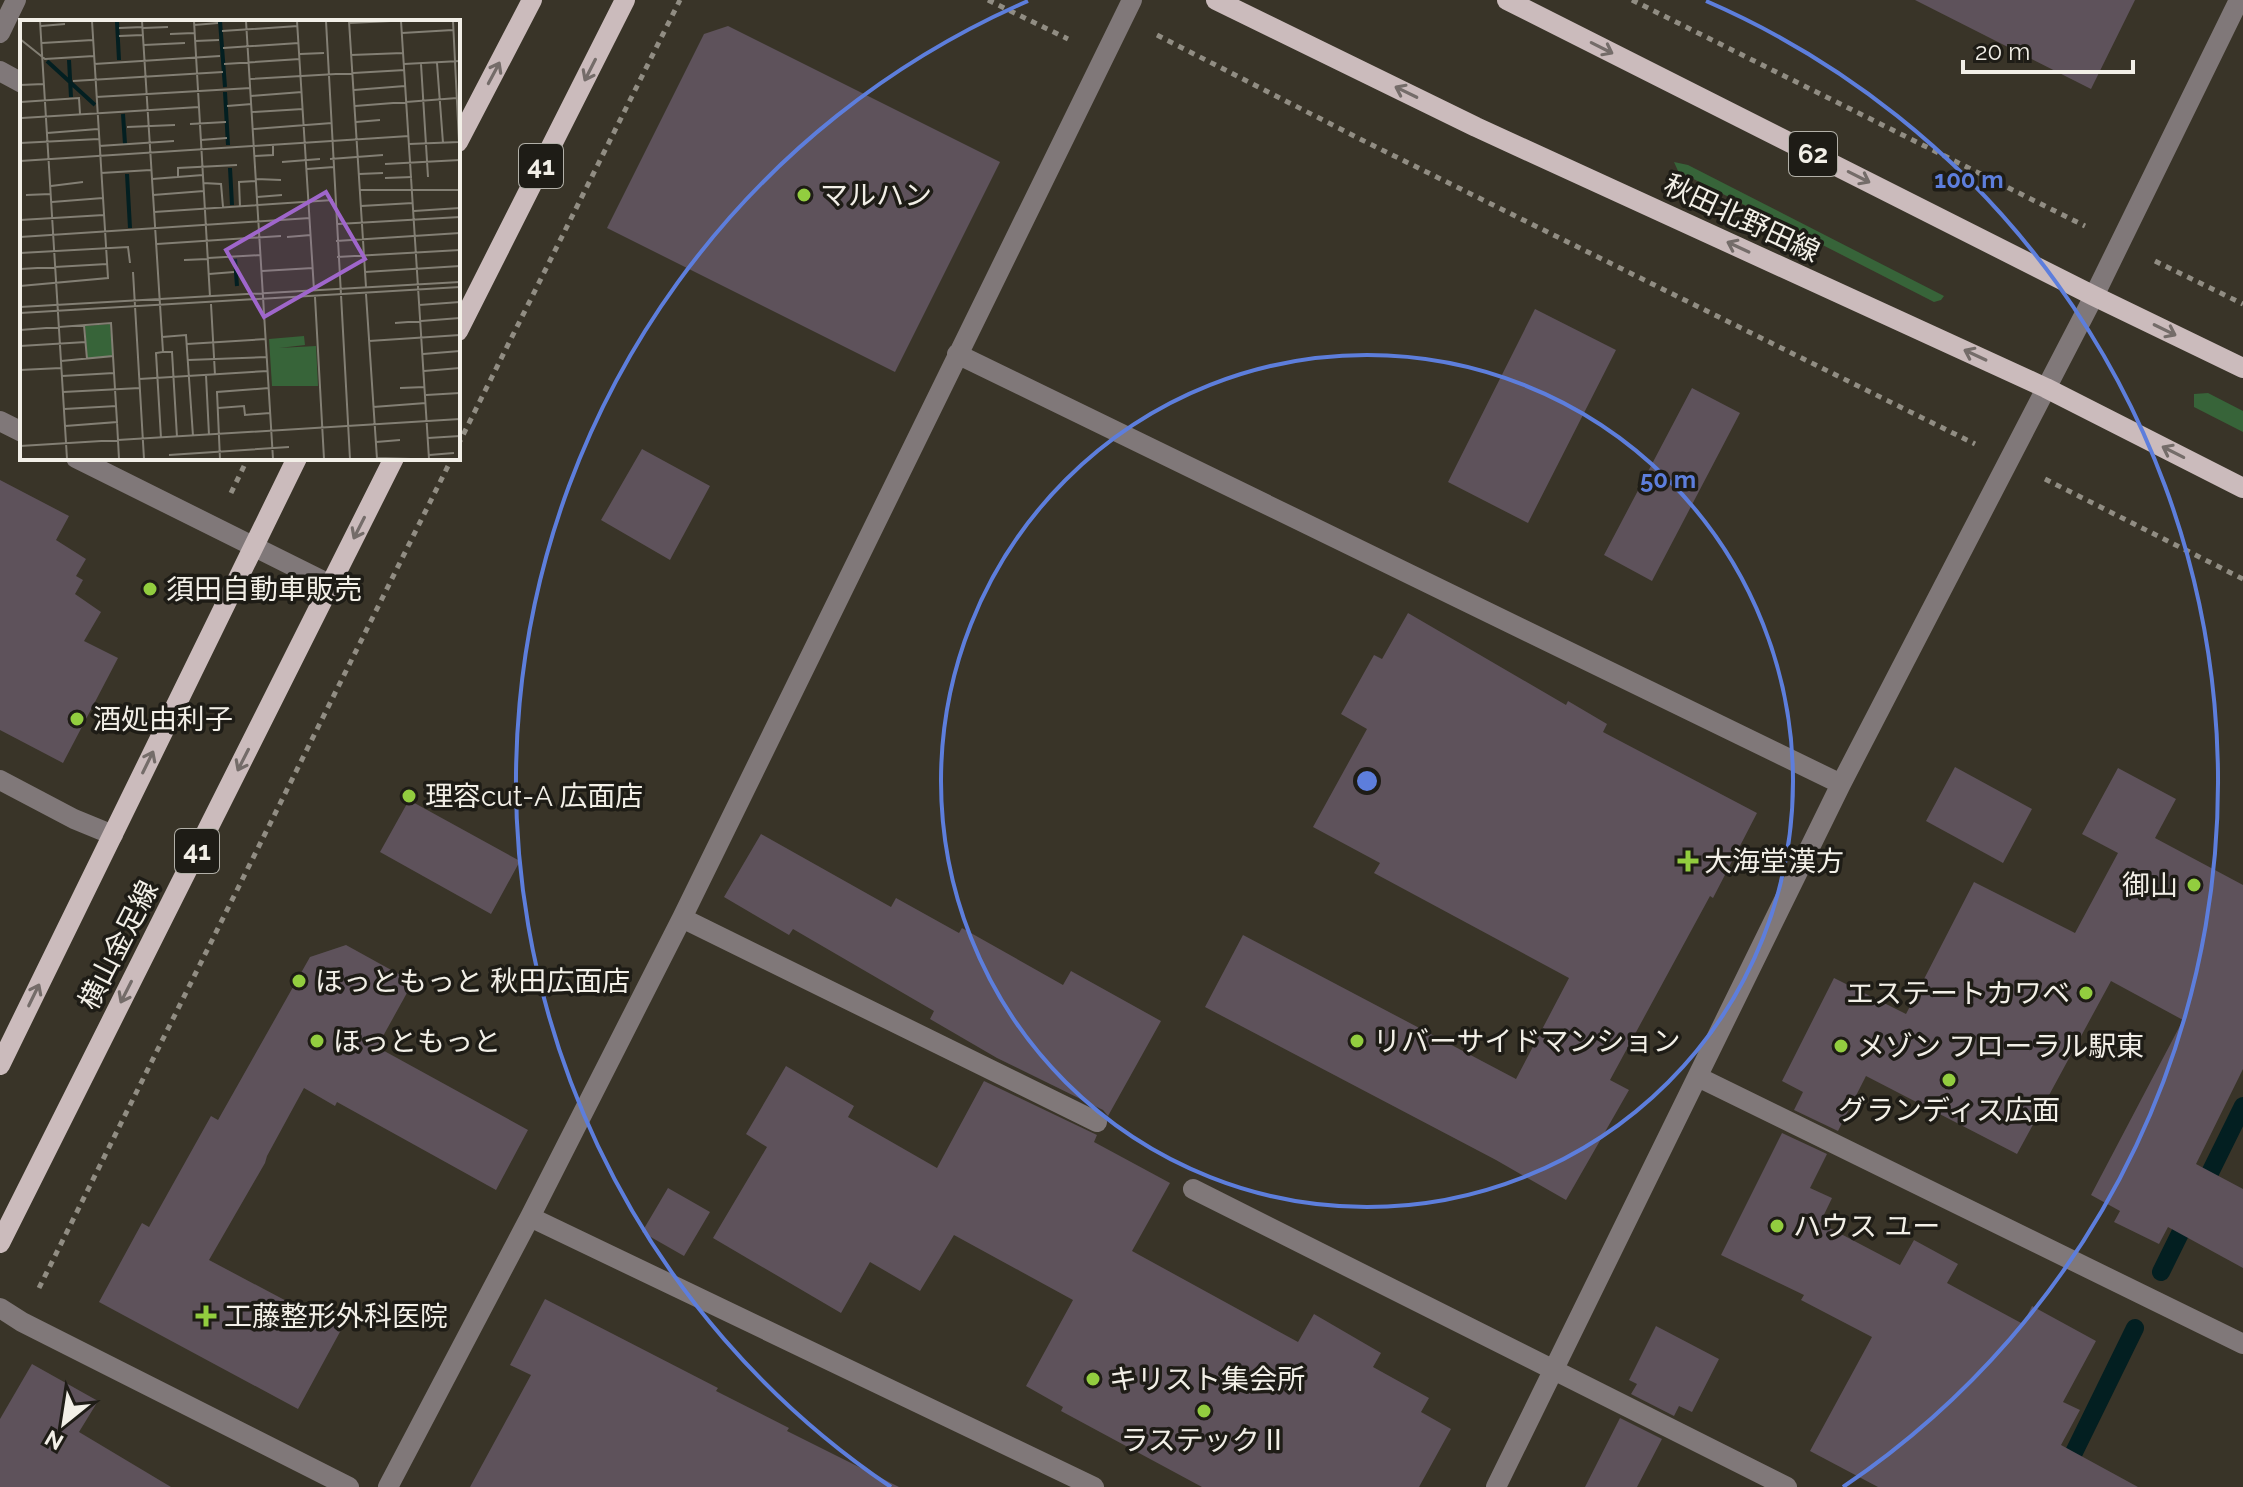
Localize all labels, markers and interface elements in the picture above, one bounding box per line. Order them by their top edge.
inset map [20,20,460,460]
scale bar [1963,24,2133,74]
text: 20 m [1975,37,2030,66]
one-way arrow [1590,41,1614,56]
one-way arrow [581,57,597,81]
one-way arrow [487,62,503,86]
one-way arrow [1394,84,1418,99]
road number: 62 [1789,132,1837,176]
road number: 41 [519,144,563,188]
text: 100 m [1934,165,2004,194]
street label: 秋田北野田線 [1659,168,1825,269]
one-way arrow [1847,170,1871,186]
place label: マルハン [820,179,932,212]
marker: マルハン [795,186,813,204]
one-way arrow [1727,239,1751,254]
one-way arrow [2152,323,2176,338]
one-way arrow [1963,347,1987,362]
one-way arrow [2162,444,2186,460]
text: 50 m [1640,465,1696,494]
one-way arrow [351,515,367,539]
place label: 須田自動車販売 [166,573,362,606]
marker: 須田自動車販売 [141,580,159,598]
place label: 酒処由利子 [93,703,233,736]
marker: 酒処由利子 [68,710,86,728]
one-way arrow [235,748,250,772]
one-way arrow [141,750,156,774]
centre of rings [1353,767,1381,795]
place label: 理容cut-A 広面店 [425,780,643,813]
marker: 理容cut-A 広面店 [400,787,418,805]
road number: 41 [175,829,219,873]
place label: 大海堂漢方 [1704,845,1844,878]
marker: 大海堂漢方 [1679,852,1697,870]
place label: 御山 [2122,869,2178,902]
street label: 横山金足線 [72,875,165,1015]
marker: 御山 [2185,876,2203,894]
place label: ほっともっと 秋田広面店 [315,965,630,998]
marker: ほっともっと 秋田広面店 [290,972,308,990]
place label: エステートカワベ [1846,977,2070,1010]
one-way arrow [118,980,133,1004]
one-way arrow [27,984,43,1008]
marker: エステートカワベ [2077,984,2095,1002]
place label: ほっともっと [333,1025,501,1058]
place label: リバーサイドマンション [1373,1025,1680,1058]
place label: メゾン フローラル駅東 [1857,1030,2144,1063]
marker: ほっともっと [308,1032,326,1050]
marker: リバーサイドマンション [1348,1032,1366,1050]
marker: メゾン フローラル駅東 [1832,1037,1850,1055]
marker: グランディス広面 [1940,1071,1958,1089]
place label: グランディス広面 [1838,1094,2060,1127]
place label: ハウス ユー [1793,1210,1940,1243]
marker: ハウス ユー [1768,1217,1786,1235]
place label: 工藤整形外科医院 [224,1300,448,1333]
marker: 工藤整形外科医院 [195,1305,217,1327]
place label: キリスト集会所 [1109,1363,1305,1396]
marker: キリスト集会所 [1084,1370,1102,1388]
north arrow [24,1383,104,1463]
marker: ラステックⅡ [1195,1402,1213,1420]
place label: ラステックⅡ [1120,1424,1288,1457]
text: N [40,1425,68,1456]

